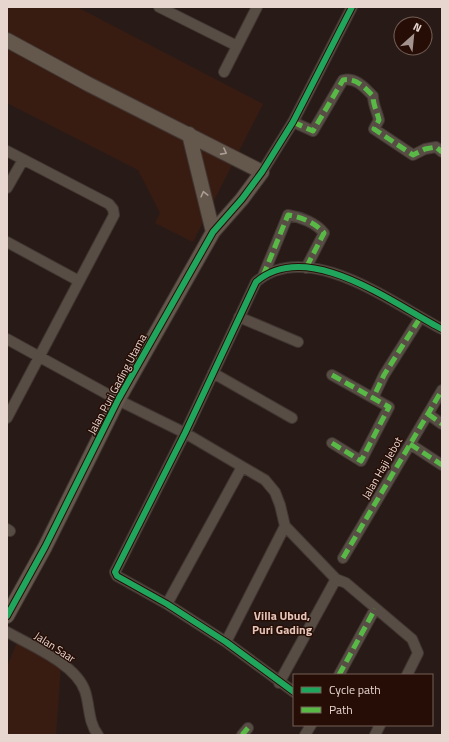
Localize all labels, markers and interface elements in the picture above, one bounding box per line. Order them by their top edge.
north arrow [393,16,433,56]
text: N [411,18,425,36]
one-way arrow [219,147,227,155]
one-way arrow [200,191,208,197]
street label: Jalan Puri Gading Utama [84,330,151,437]
street label: Jalan Haji Jebot [358,434,406,502]
district label: Villa Ubud, Puri Gading [252,606,313,639]
street label: Jalan Saar [31,628,79,666]
legend [293,674,433,726]
text: Cycle path [329,680,381,699]
text: Path [329,700,353,719]

